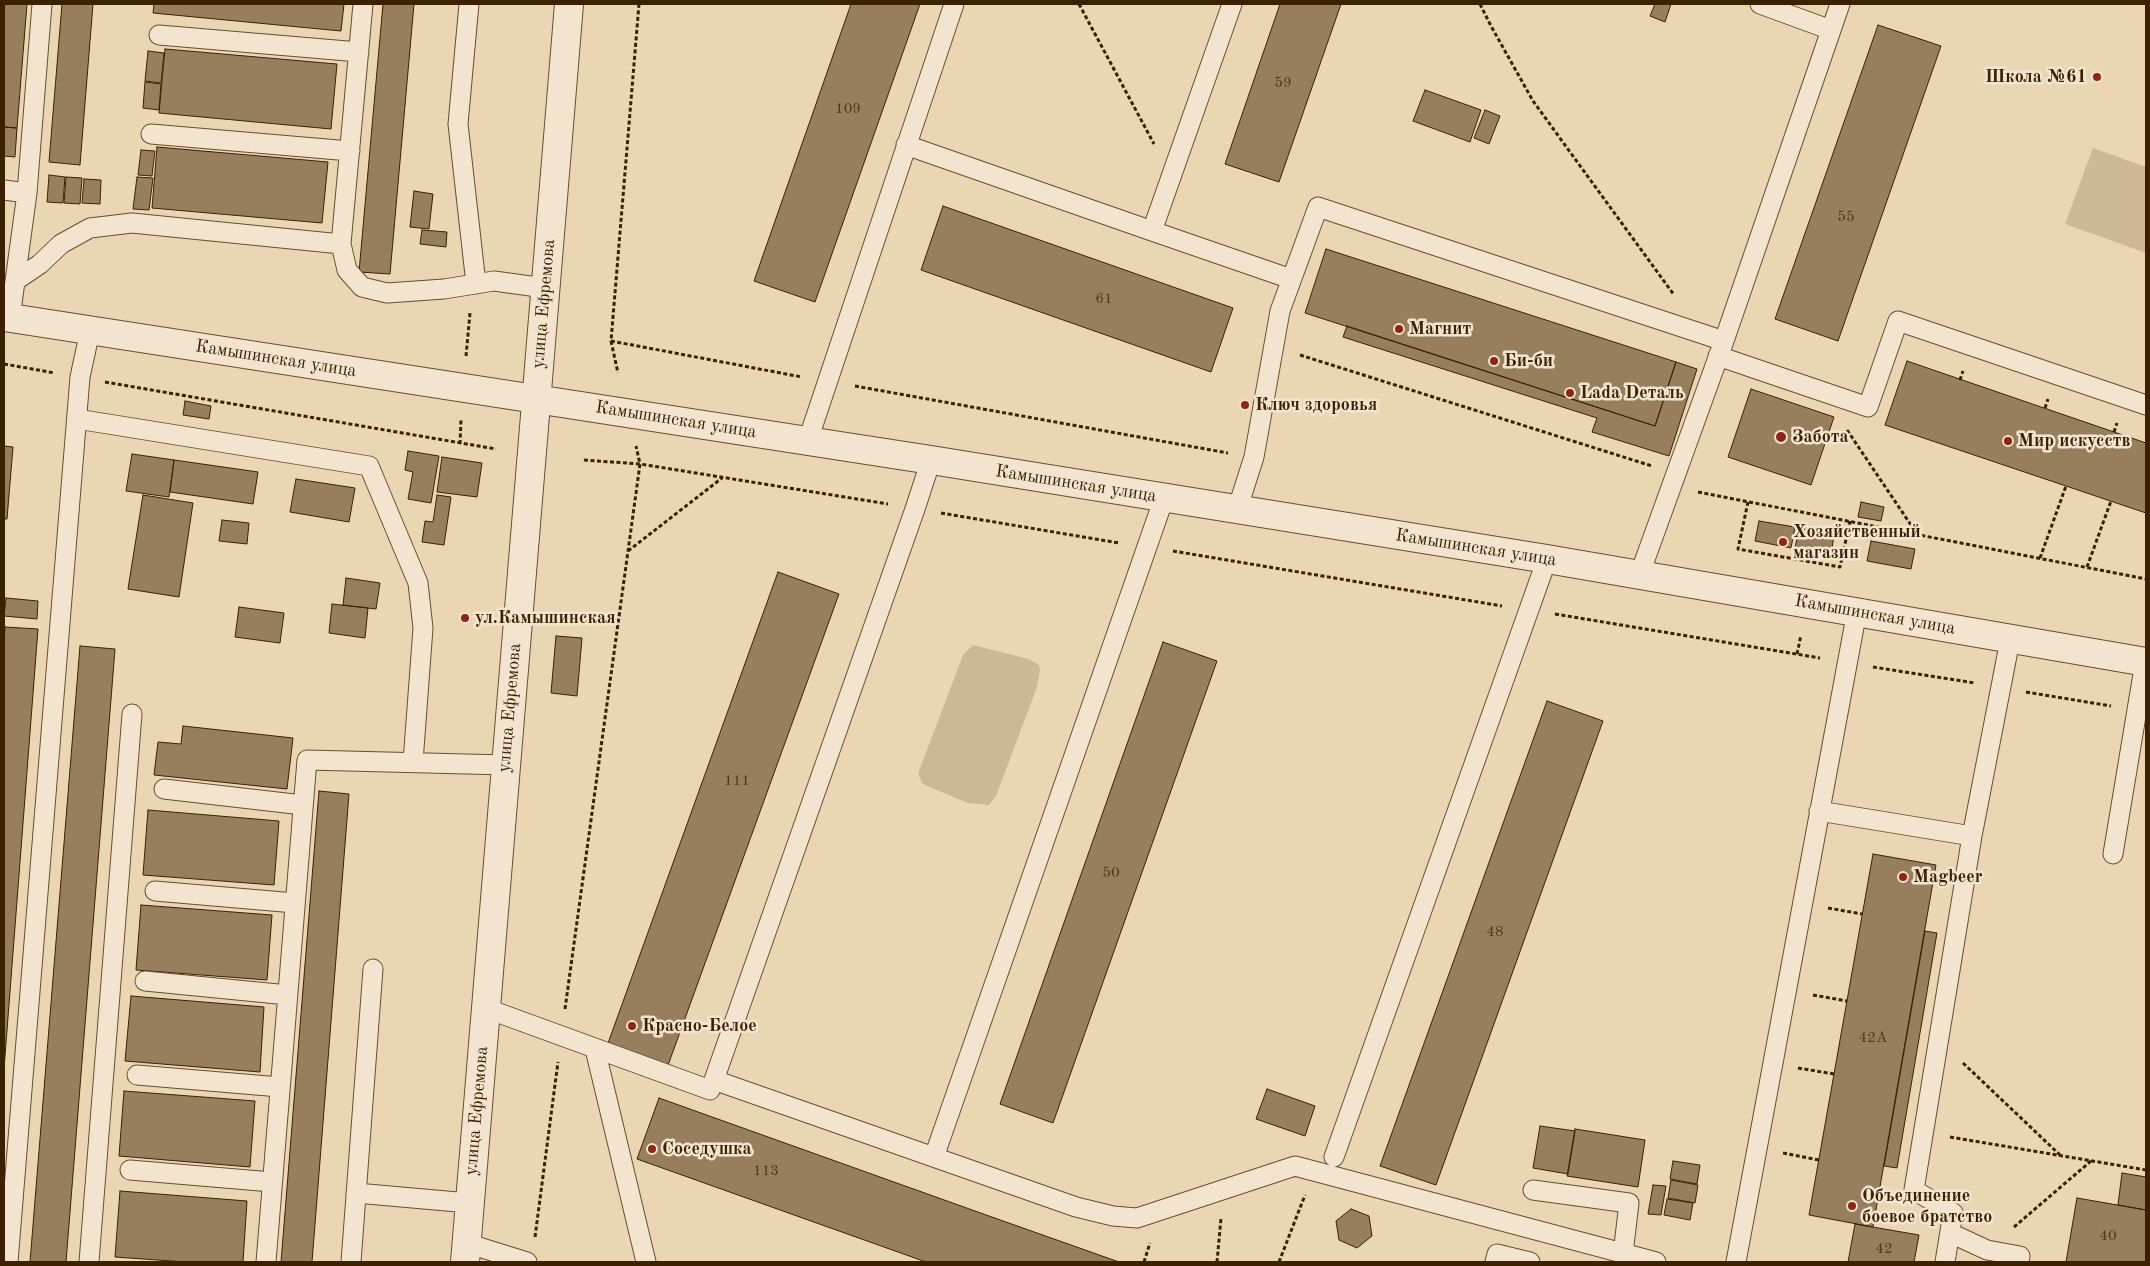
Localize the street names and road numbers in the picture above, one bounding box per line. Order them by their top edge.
street label: улица Ефремова [528,238,560,370]
street label: Камышинская улица [194,336,358,382]
street label: Камышинская улица [594,397,758,443]
street label: Камышинская улица [994,461,1158,507]
street label: Камышинская улица [1394,525,1558,571]
street label: Камышинская улица [1793,590,1957,640]
street label: улица Ефремова [494,642,526,774]
street label: улица Ефремова [461,1045,493,1177]

